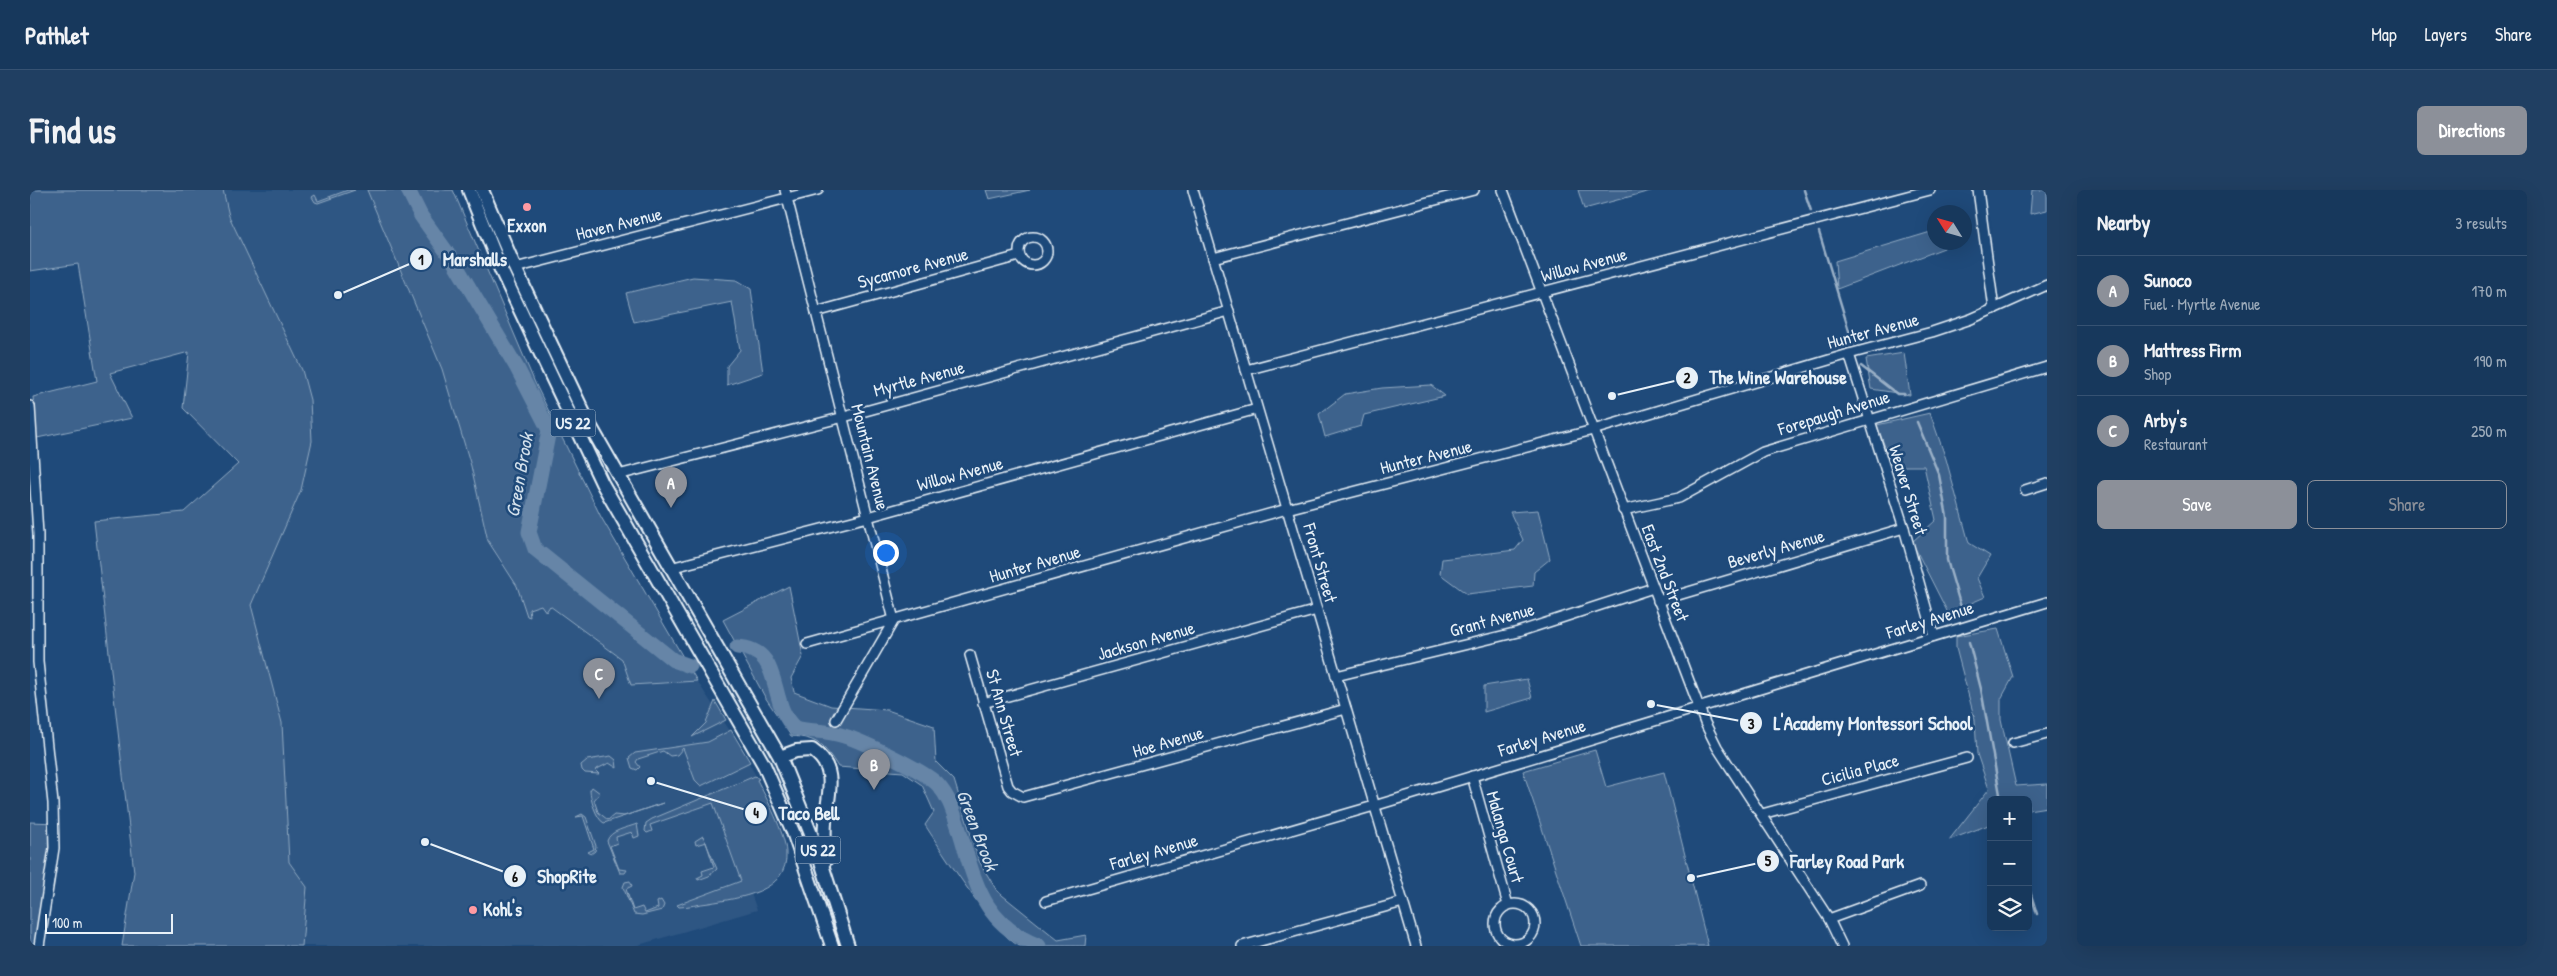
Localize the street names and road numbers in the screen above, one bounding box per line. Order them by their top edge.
street label: Haven Avenue [573,201,664,246]
street label: Sycamore Avenue [855,241,971,294]
street label: Willow Avenue [1538,241,1630,288]
street label: Hunter Avenue [1824,306,1921,355]
street label: Myrtle Avenue [871,354,967,403]
street label: Forepaugh Avenue [1774,384,1893,442]
street label: Mountain Avenue [845,401,896,513]
road number: US 22 [550,410,596,437]
street label: Hunter Avenue [1377,433,1474,480]
street label: Weaver Street [1883,442,1934,539]
street label: Willow Avenue [914,450,1006,497]
street label: Front Street [1297,519,1344,606]
street label: East 2nd Street [1636,521,1696,626]
street label: Beverly Avenue [1724,523,1827,574]
street label: Hunter Avenue [986,539,1083,588]
street label: Farley Avenue [1882,594,1977,645]
street label: Grant Avenue [1447,596,1537,643]
street label: Jackson Avenue [1094,615,1198,666]
street label: St Ann Street [980,666,1029,760]
street label: Farley Avenue [1494,712,1589,763]
street label: Hoe Avenue [1130,719,1206,764]
street label: Cicilia Place [1818,747,1902,792]
street label: Malanga Court [1480,788,1531,886]
street label: Farley Avenue [1106,827,1201,876]
road number: US 22 [796,836,840,864]

